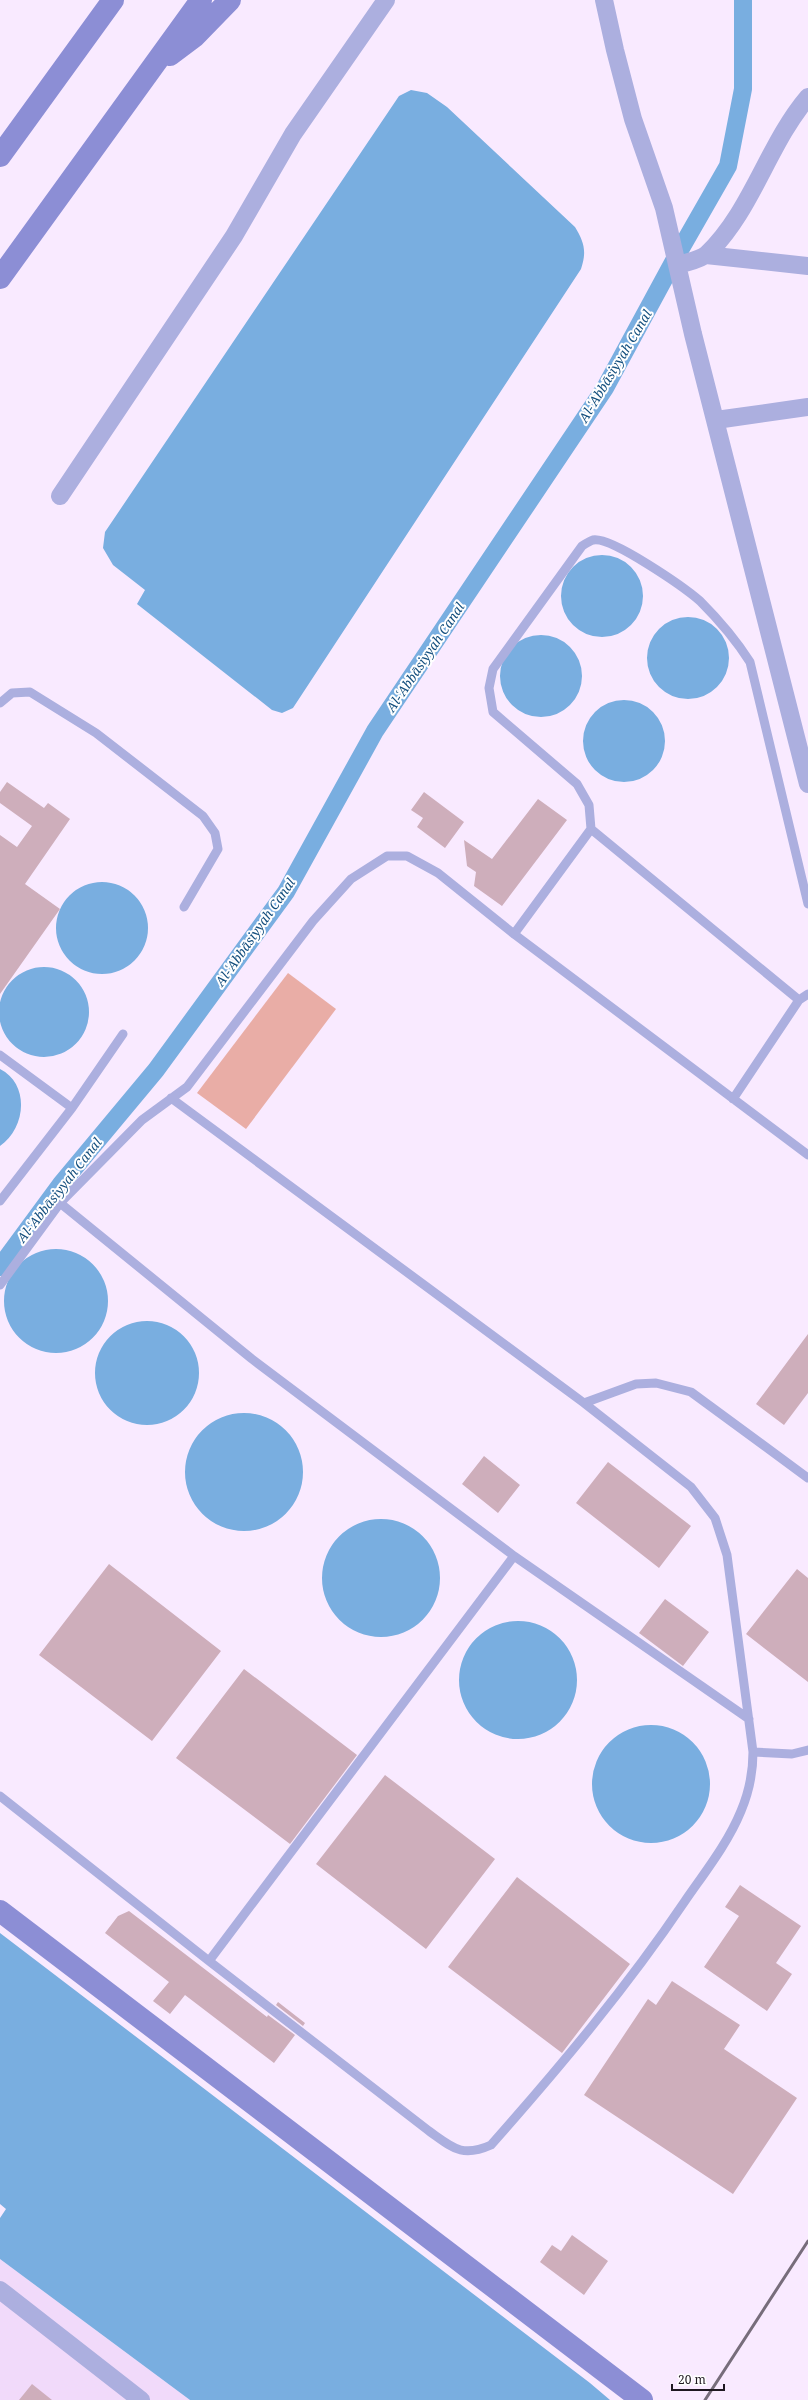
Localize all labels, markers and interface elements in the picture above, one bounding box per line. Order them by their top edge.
water label: Al-ʿAbbāsiyyah Canal [574,306,656,426]
water label: Al-ʿAbbāsiyyah Canal [381,599,468,716]
water label: Al-ʿAbbāsiyyah Canal [210,874,299,990]
water label: Al-ʿAbbāsiyyah Canal [12,1134,106,1247]
scale bar [672,2366,724,2392]
text: 20 m [678,2371,706,2388]

